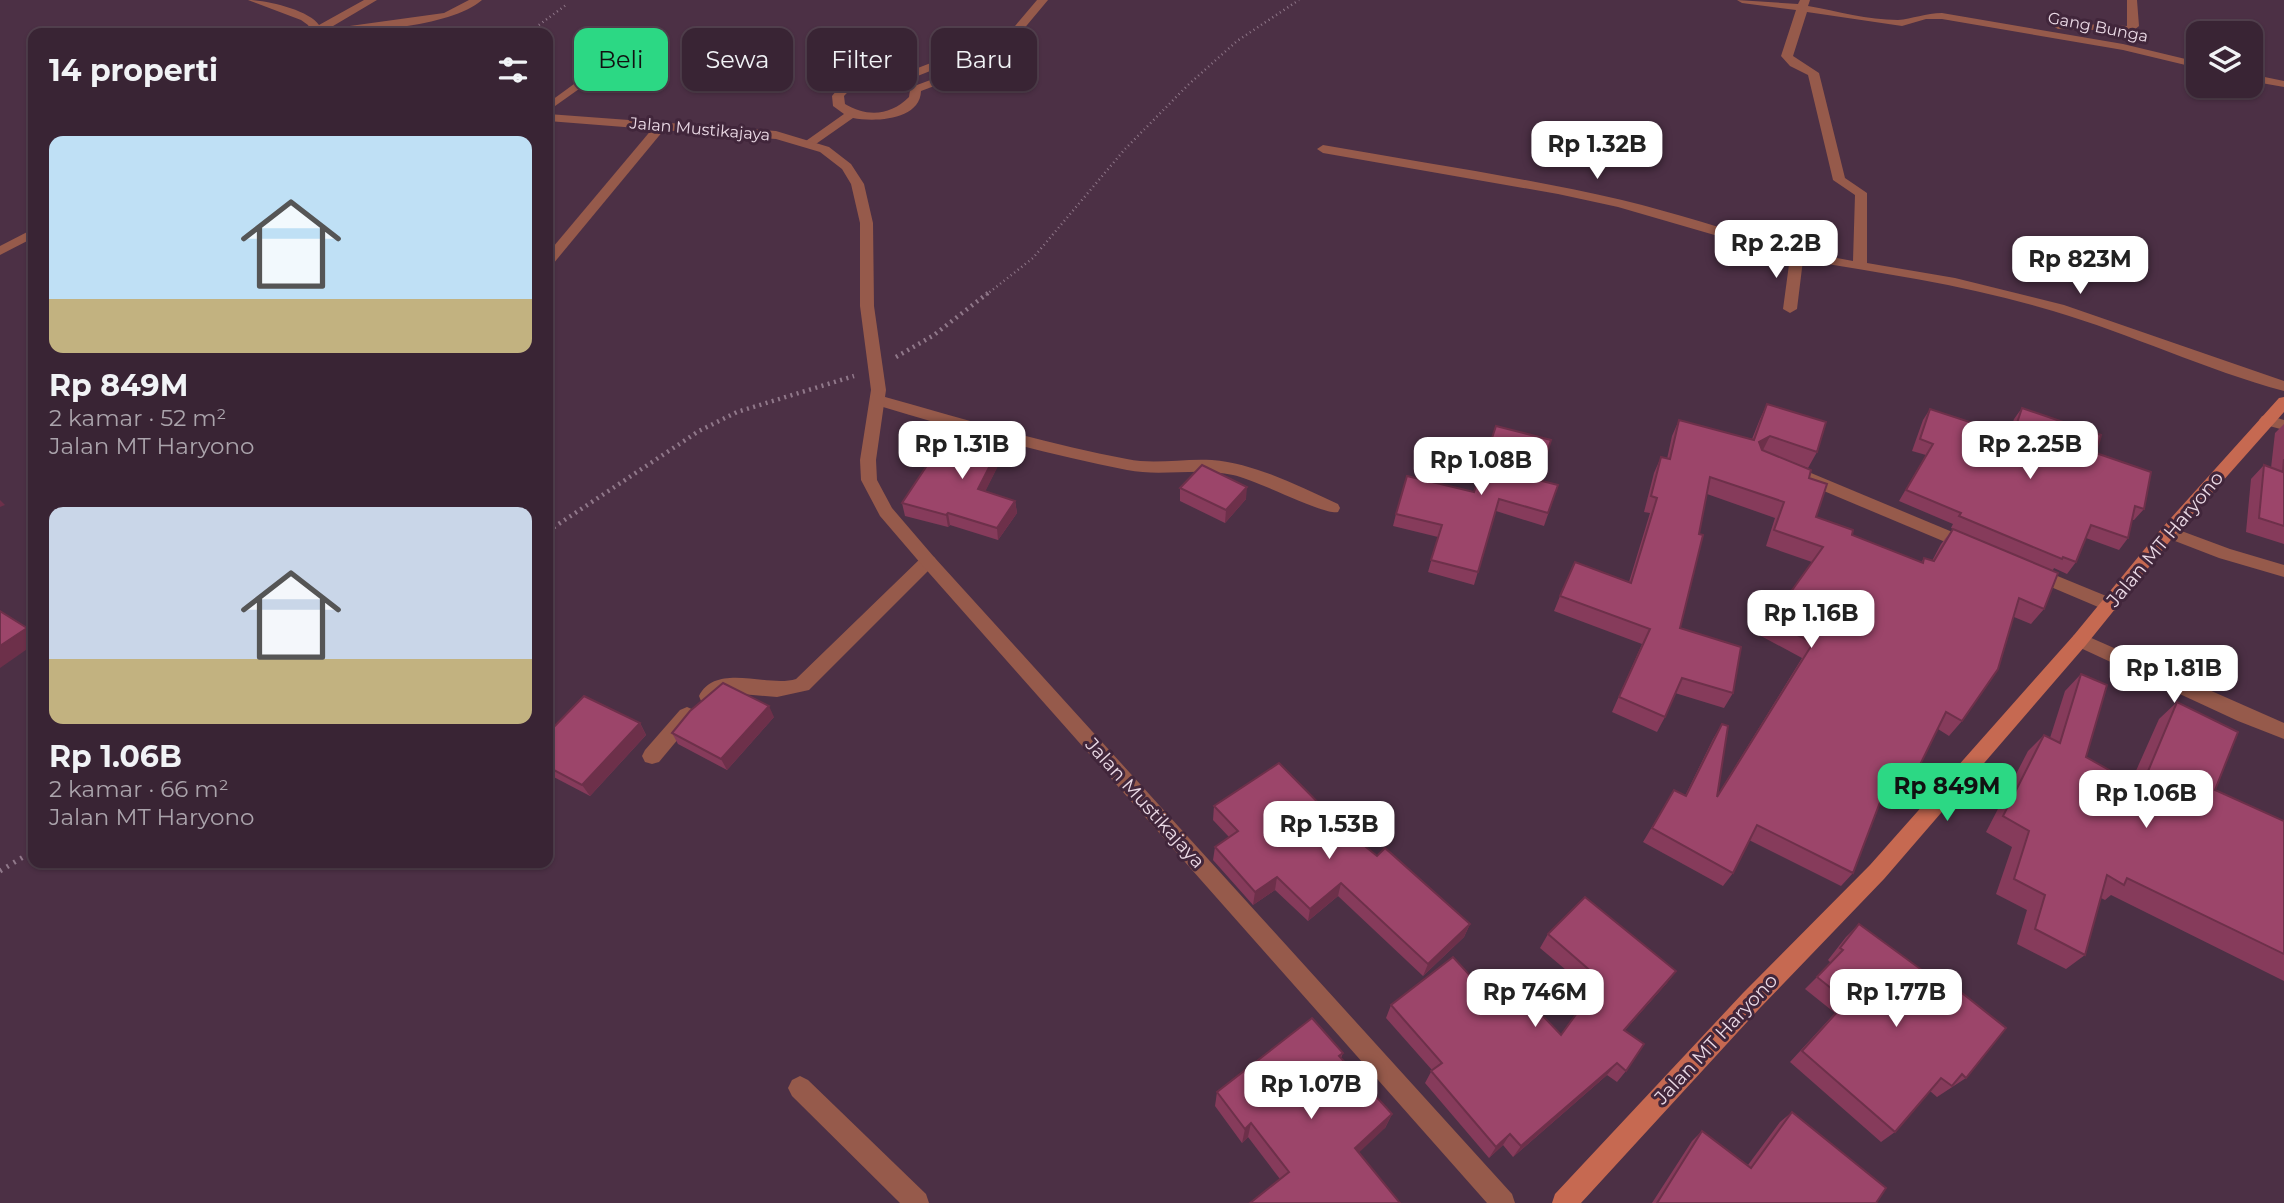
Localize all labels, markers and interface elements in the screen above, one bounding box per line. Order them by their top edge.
street label: Gang Bunga [2046,8,2150,46]
map controls [2186,21,2263,98]
button: layers [2186,21,2263,98]
chip: Beli [574,28,668,91]
chip: Sewa [682,28,793,91]
chip: Filter [807,28,917,91]
chip: Baru [931,28,1037,91]
icon: filters [494,51,532,89]
text: 14 properti [49,52,218,89]
street label: Jalan Mustikajaya [628,113,771,145]
pin: Rp 1.32B [1525,122,1669,181]
text: Rp 1.32B [1547,130,1647,158]
icon: home [228,181,354,307]
pin: Rp 2.2B [1711,220,1841,280]
text: Rp 2.2B [1731,229,1821,257]
pin: Rp 823M [2015,236,2145,296]
text: Rp 823M [2028,245,2132,273]
text: Rp 849M [49,367,188,404]
text: 2 kamar · 52 m² [49,404,227,432]
pin: Rp 1.31B [890,421,1034,481]
pin: Rp 2.25B [1958,421,2102,481]
text: Rp 1.31B [915,430,1009,458]
text: Rp 2.25B [1978,430,2082,458]
text: Jalan MT Haryono [49,432,254,460]
pin: Rp 1.08B [1409,438,1553,497]
text: Rp 1.08B [1430,446,1532,474]
street label: Jalan MT Haryono [2101,467,2228,612]
icon: home [228,552,354,678]
pin: Rp 1.16B [1739,590,1883,650]
text: Rp 1.16B [1763,599,1859,627]
pin: Rp 1.81B [2102,646,2246,705]
text: Rp 1.81B [2126,654,2222,682]
street label: Jalan Mustikajaya [1080,732,1210,873]
text: Rp 1.06B [49,738,182,775]
pin: Rp 849M [1882,764,2012,823]
pin: Rp 1.06B [2074,770,2218,830]
text: Rp 849M [1894,772,2000,800]
text: 2 kamar · 66 m² [49,775,229,803]
text: Rp 1.06B [2095,779,2197,807]
pin: Rp 1.53B [1257,802,1401,861]
text: Jalan MT Haryono [49,803,254,831]
text: Rp 1.53B [1279,810,1379,838]
street label: Jalan MT Haryono [1649,969,1782,1110]
pin: Rp 746M [1470,970,1600,1029]
pin: Rp 1.77B [1824,970,1968,1029]
text: Rp 746M [1483,978,1587,1006]
text: Rp 1.77B [1846,978,1946,1006]
pin: Rp 1.07B [1239,1062,1383,1121]
text: Rp 1.07B [1260,1070,1362,1098]

